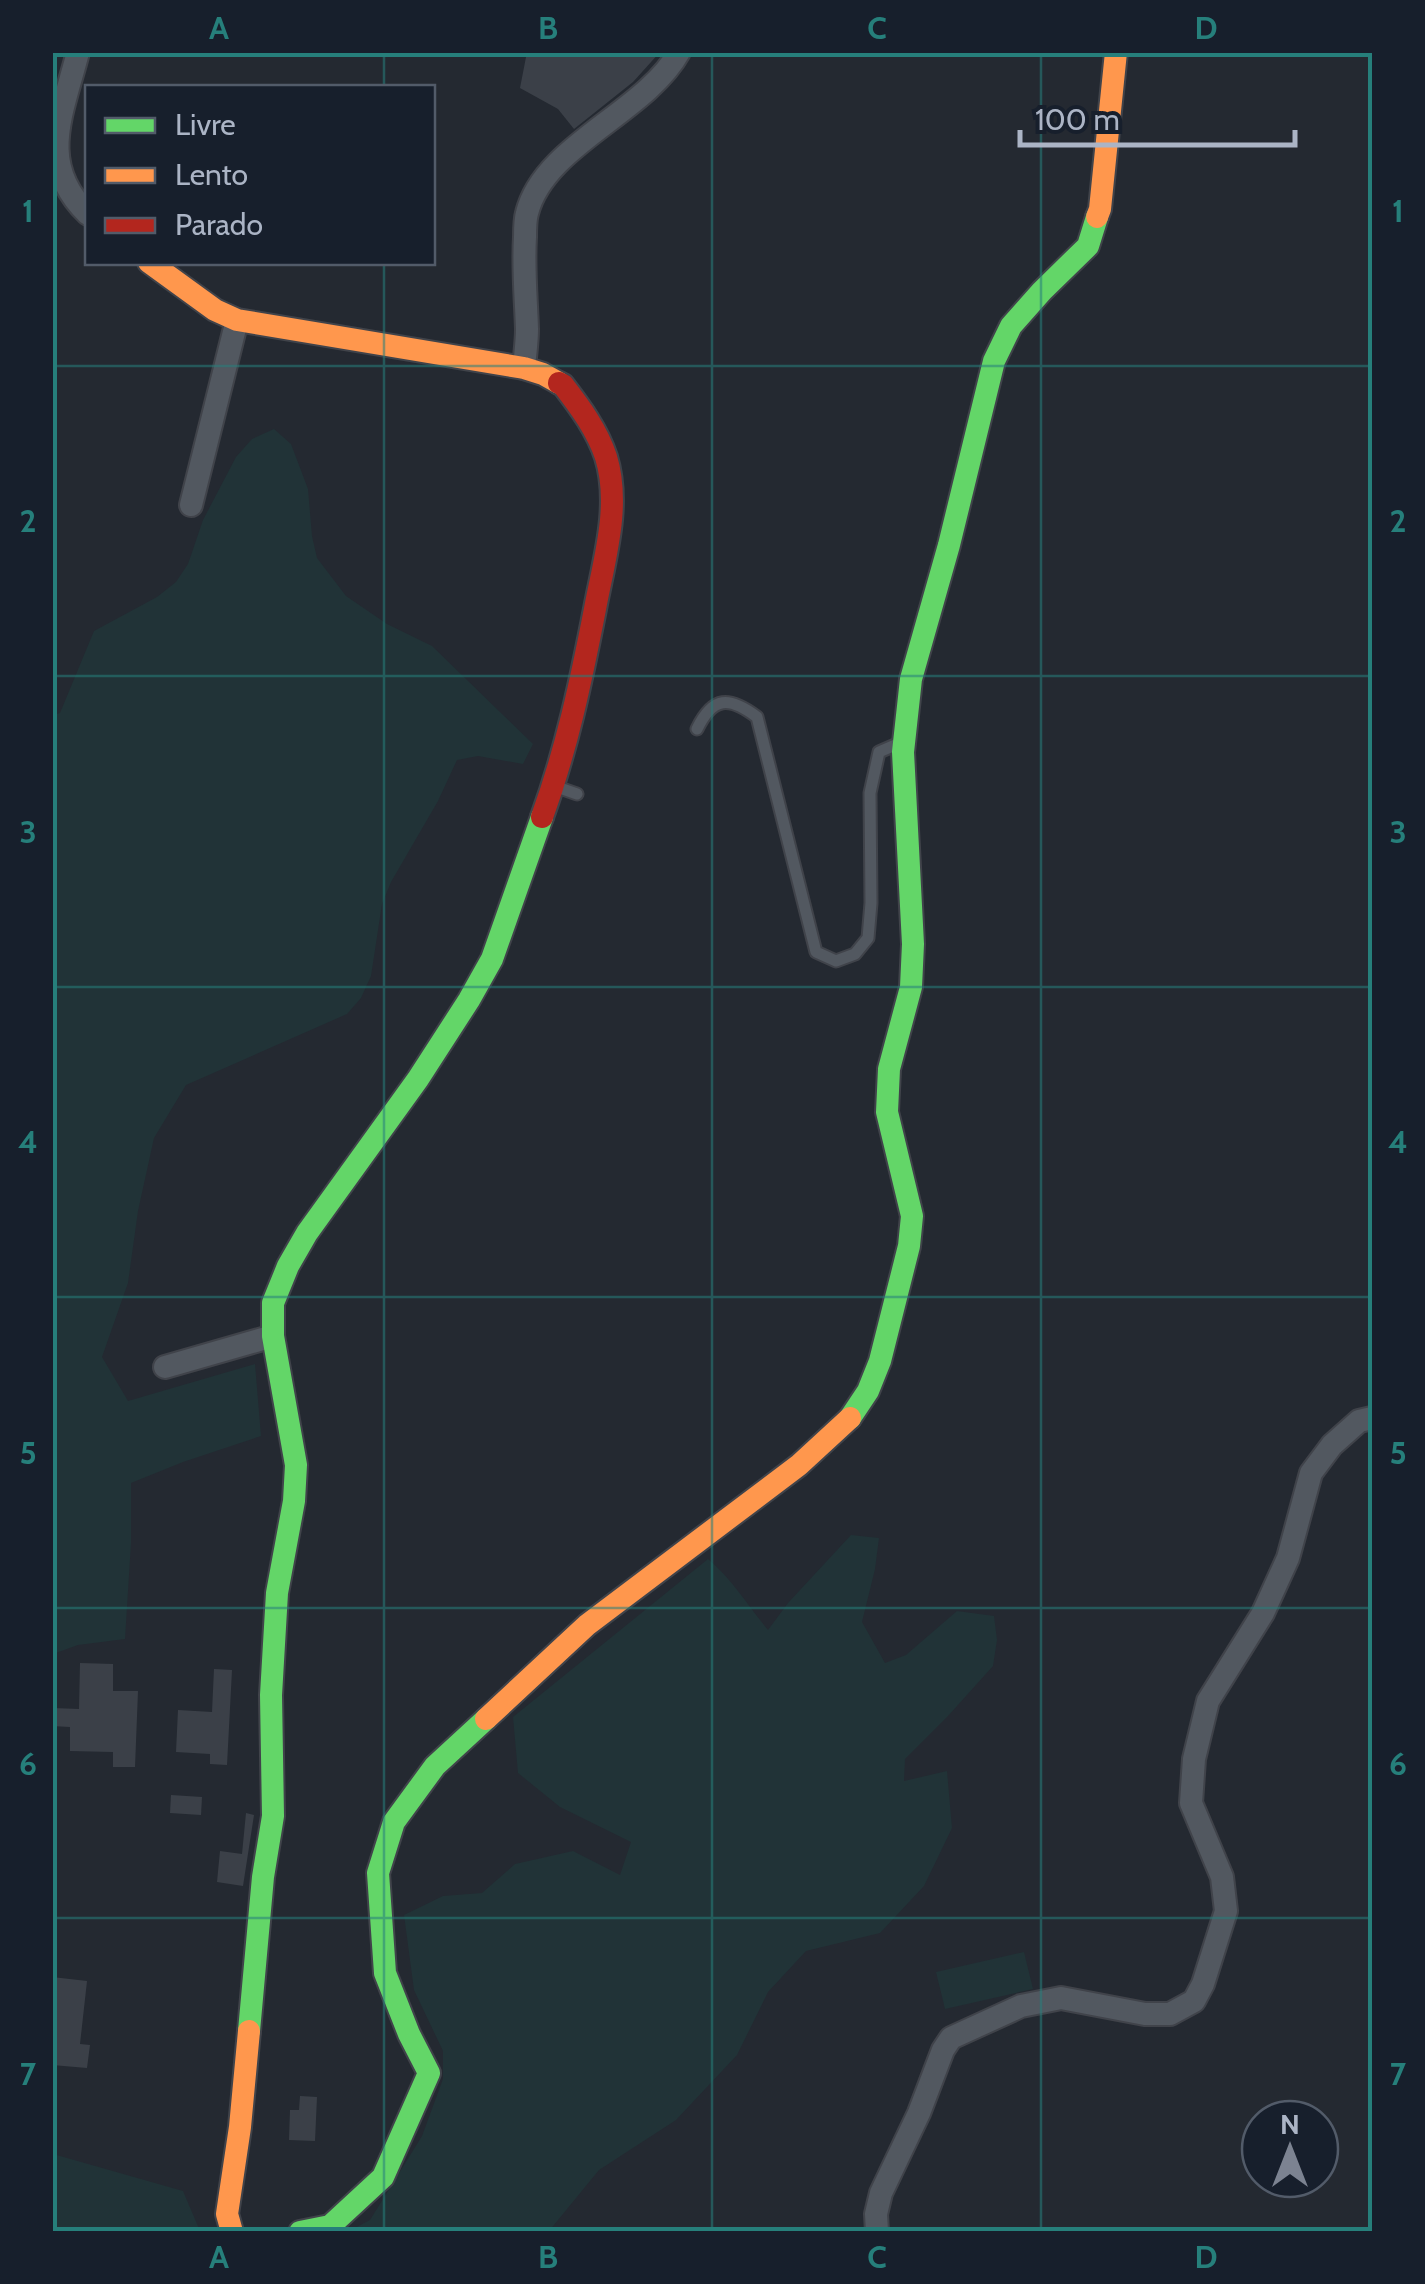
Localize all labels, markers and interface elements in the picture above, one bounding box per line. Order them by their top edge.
text: A [209,8,229,47]
text: B [538,8,558,47]
text: C [867,8,887,47]
text: D [1194,8,1218,47]
legend [85,85,435,265]
scale bar [1020,85,1295,147]
text: 100 m [1035,101,1120,138]
text: Livre [175,106,236,143]
text: Lento [175,156,248,193]
text: 1 [22,191,34,230]
text: 1 [1392,191,1404,230]
text: Parado [175,206,263,243]
text: 2 [20,501,36,540]
text: 2 [1390,501,1406,540]
text: 3 [19,812,37,851]
text: 3 [1389,812,1407,851]
text: 4 [18,1122,38,1161]
text: 4 [1388,1122,1408,1161]
text: 5 [19,1433,37,1472]
text: 5 [1389,1433,1407,1472]
text: 6 [19,1744,37,1783]
text: 6 [1389,1744,1407,1783]
text: 7 [20,2054,37,2093]
text: 7 [1390,2054,1407,2093]
north arrow [1240,2099,1340,2199]
text: N [1280,2107,1300,2141]
text: A [209,2237,229,2276]
text: B [538,2237,558,2276]
text: C [867,2237,887,2276]
text: D [1194,2237,1218,2276]

